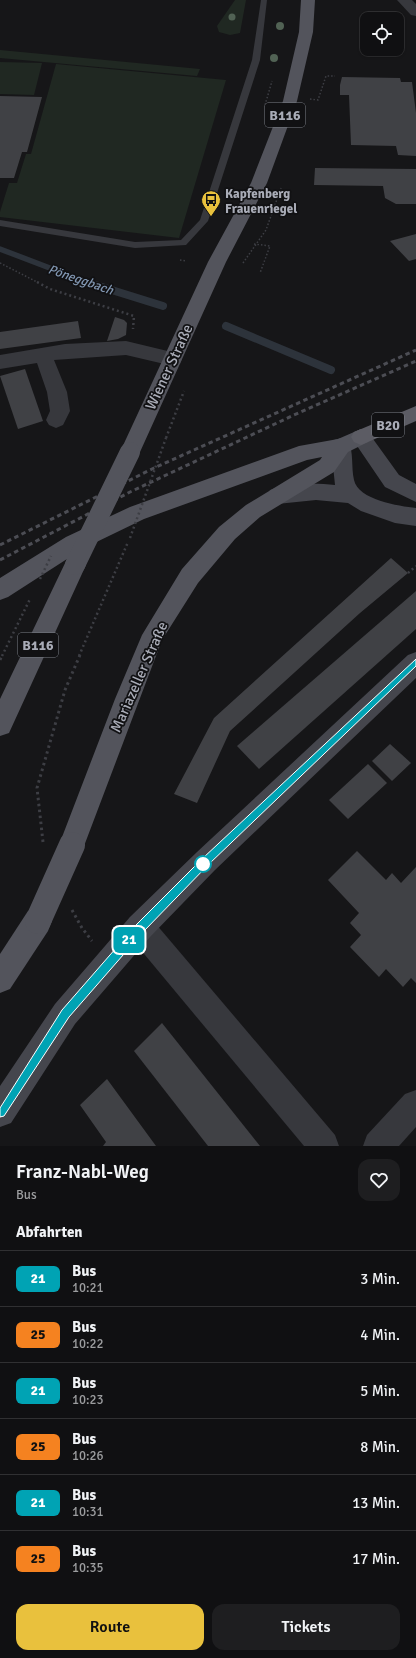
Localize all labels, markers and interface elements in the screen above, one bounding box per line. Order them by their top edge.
map controls [360,12,404,56]
button: locate [360,12,404,56]
road number: B116 [265,103,305,127]
place label: Kapfenberg Frauenriegel [225,186,297,217]
bus stop icon: Kapfenberg Frauenriegel [200,189,222,217]
water label: Pöneggbach [46,261,116,299]
street label: Wiener Straße [141,321,197,413]
road number: B20 [372,413,404,437]
street label: Mariazeller Straße [106,619,172,735]
road number: B116 [18,633,58,657]
unlabelled marker [194,855,212,873]
line badge: 21 [111,927,147,953]
text: 21 [121,931,137,948]
button: heart [358,1159,400,1201]
text: Franz-Nabl-Weg [16,1160,149,1184]
text: Bus [16,1187,37,1203]
text: Abfahrten [16,1223,83,1241]
text: Bus [72,1262,96,1280]
text: 21 [30,1270,46,1287]
text: 3 Min. [360,1270,400,1288]
text: 10:21 [72,1280,104,1296]
text: Bus [72,1318,96,1336]
text: 25 [30,1326,46,1343]
text: 4 Min. [360,1326,400,1344]
text: 10:22 [72,1336,104,1352]
text: Bus [72,1374,96,1392]
text: 21 [30,1382,46,1399]
text: 5 Min. [360,1382,400,1400]
text: 10:23 [72,1392,104,1408]
text: Bus [72,1430,96,1448]
text: 25 [30,1438,46,1455]
text: 8 Min. [360,1438,400,1456]
text: 10:26 [72,1448,104,1464]
text: Bus [72,1486,96,1504]
text: 21 [30,1494,46,1511]
text: 13 Min. [352,1494,400,1512]
text: 10:31 [72,1504,104,1520]
text: Bus [72,1542,96,1560]
text: 25 [30,1550,46,1567]
text: 17 Min. [352,1550,400,1568]
text: 10:35 [72,1560,104,1576]
button: Route [16,1604,204,1650]
button: Tickets [212,1604,400,1650]

